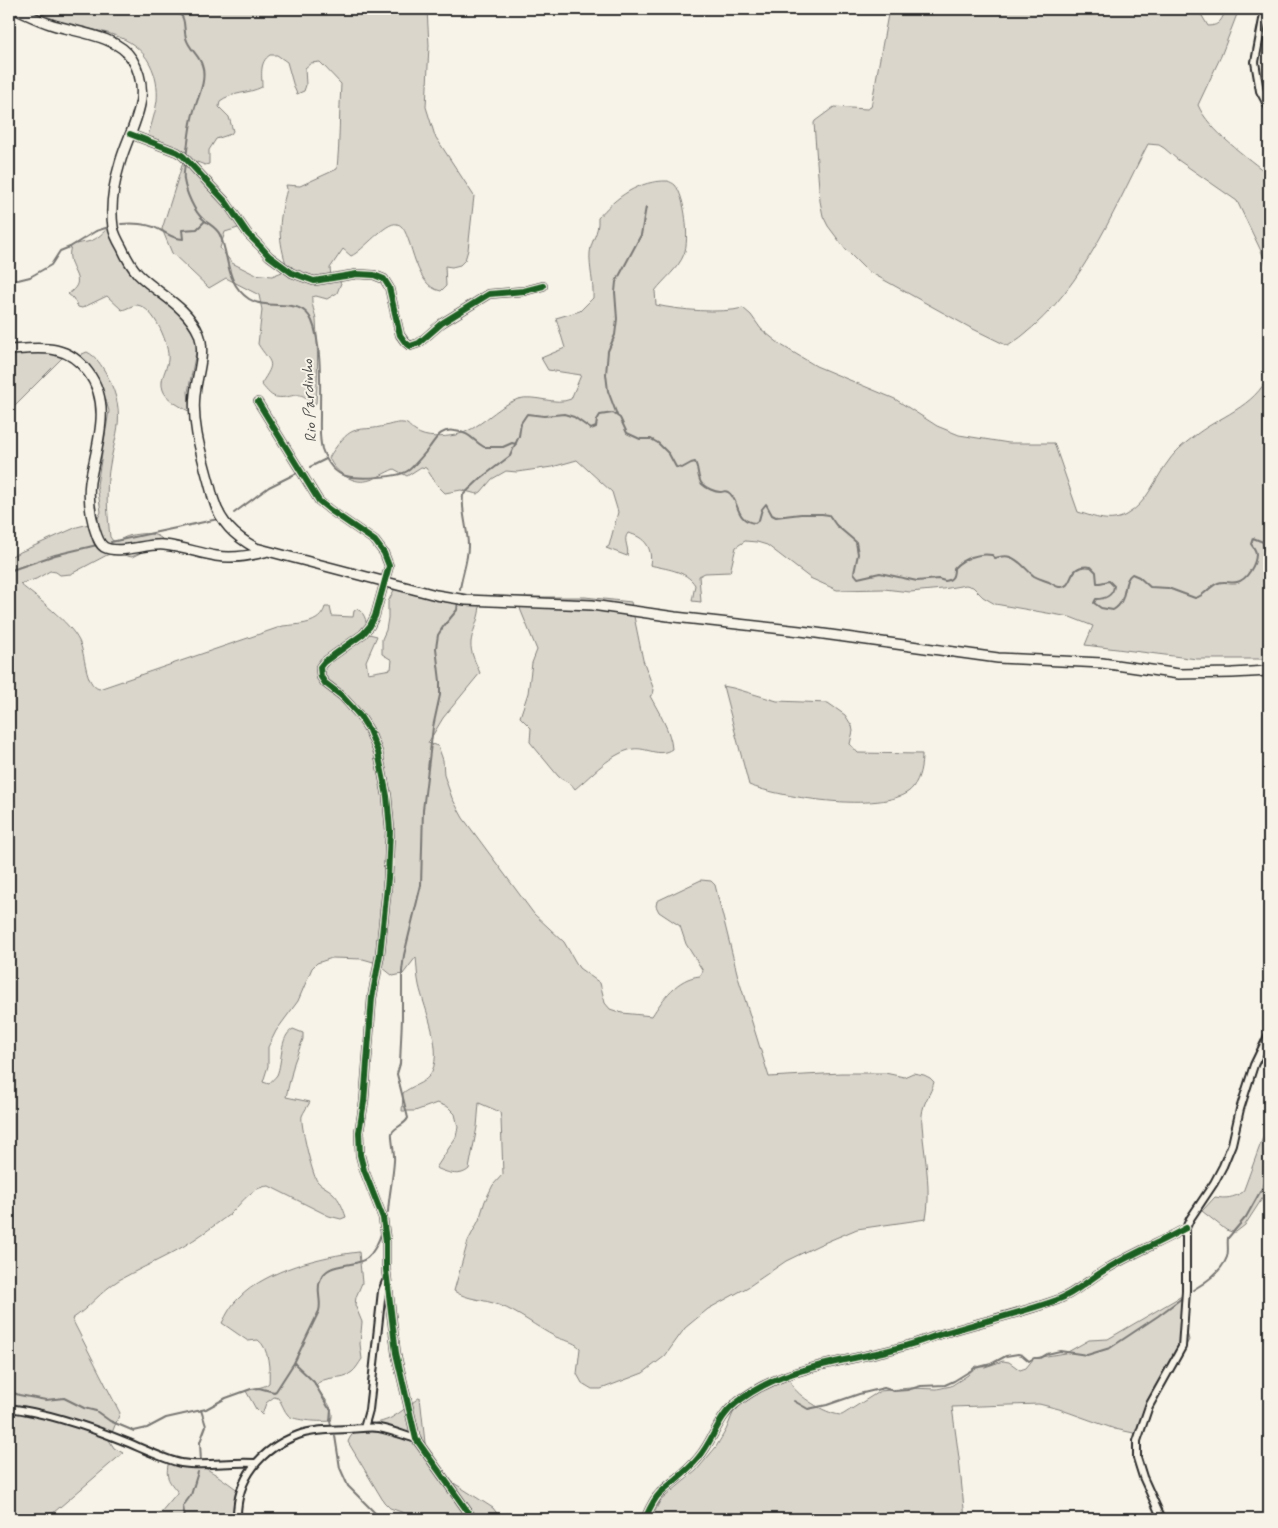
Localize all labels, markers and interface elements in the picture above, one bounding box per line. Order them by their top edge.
water label: Rio Pardinho [297,358,322,443]

